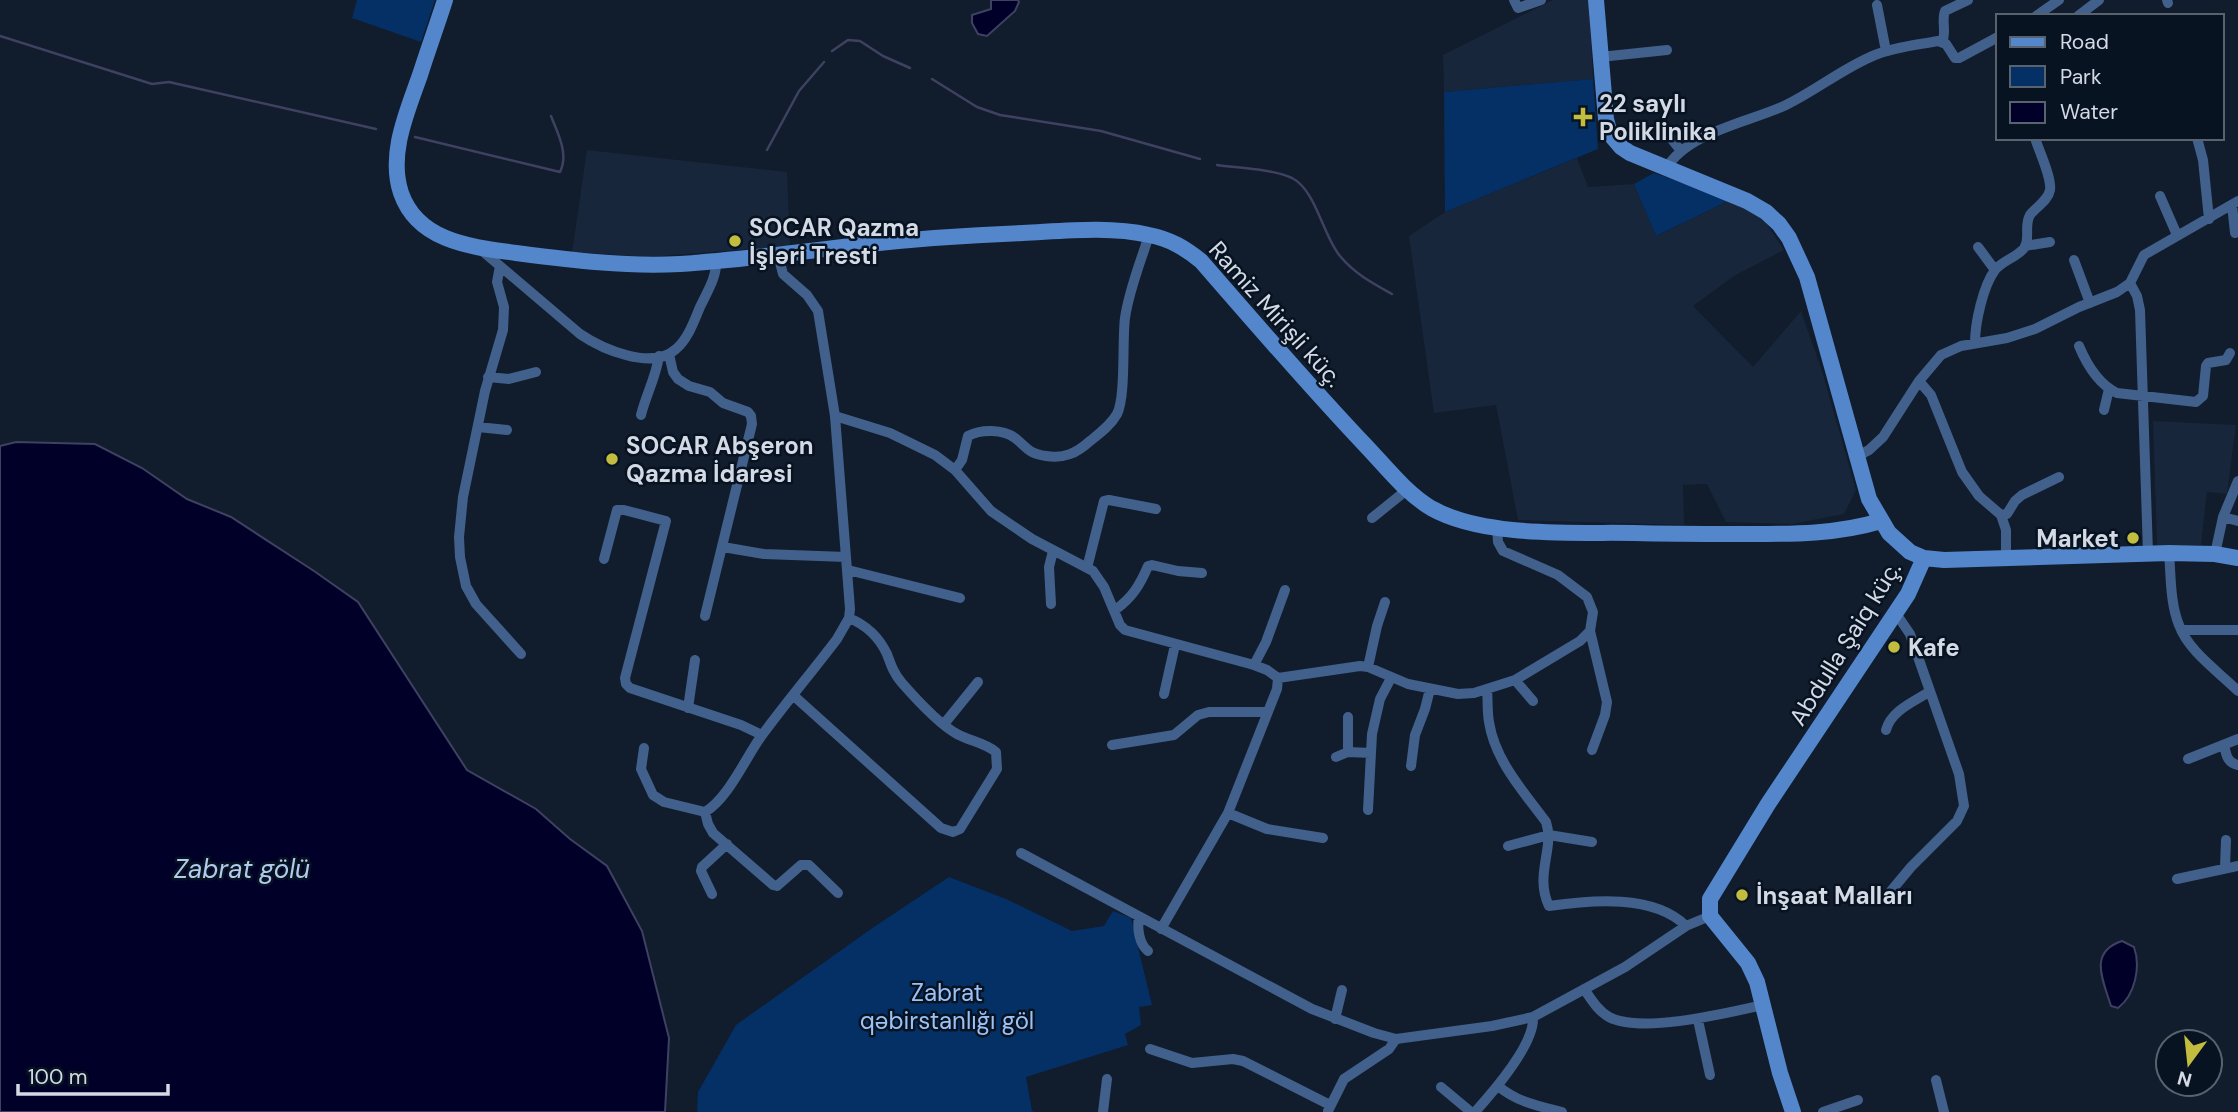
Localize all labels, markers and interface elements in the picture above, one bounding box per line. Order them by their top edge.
legend [1996,14,2224,140]
text: Road [2060,28,2109,56]
text: Park [2060,63,2102,91]
place label: 22 saylı Poliklinika [1599,88,1716,147]
text: Water [2060,98,2118,126]
marker: 22 saylı Poliklinika [1573,107,1593,127]
place label: SOCAR Qazma İşləri Tresti [749,212,919,271]
marker: SOCAR Qazma İşləri Tresti [727,233,743,249]
street label: Ramiz Mirişli küç. [1202,235,1350,393]
place label: SOCAR Abşeron Qazma İdarəsi [626,430,814,489]
marker: SOCAR Abşeron Qazma İdarəsi [604,451,620,467]
place label: Market [2036,523,2119,554]
marker: Market [2125,530,2141,546]
street label: Abdulla Şaiq küç. [1782,555,1908,731]
place label: Kafe [1908,632,1960,663]
marker: Kafe [1886,639,1902,655]
water label: Zabrat gölü [174,852,310,886]
place label: İnşaat Malları [1756,880,1913,911]
marker: İnşaat Malları [1734,887,1750,903]
park label: Zabrat qəbirstanlığı göl [860,977,1034,1036]
north arrow [2154,1028,2224,1098]
scale bar [18,1052,168,1096]
text: 100 m [28,1063,88,1091]
text: N [2175,1065,2195,1093]

